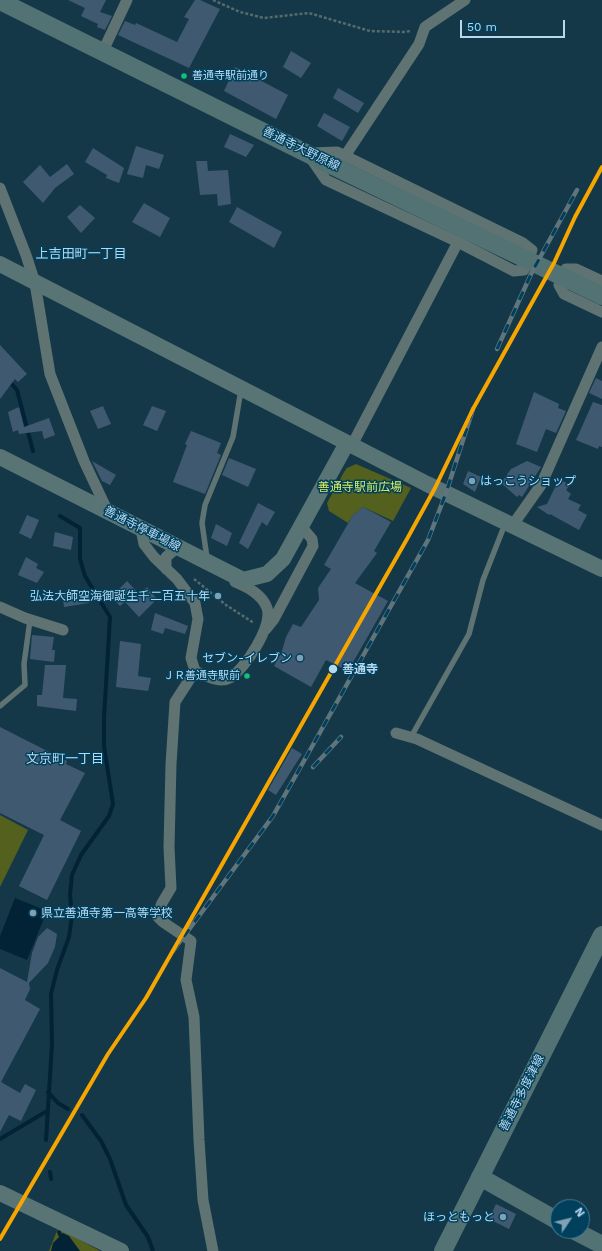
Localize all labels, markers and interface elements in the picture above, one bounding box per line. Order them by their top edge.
scale bar [462,12,567,38]
text: 50 m [467,20,497,34]
place label: 善通寺駅前通り [192,69,269,83]
marker: 善通寺駅前通り [179,71,189,81]
street label: 善通寺大野原線 [260,124,342,174]
district label: 上吉田町一丁目 [36,246,126,262]
place label: はっこうショップ [480,474,576,488]
marker: はっこうショップ [467,476,477,486]
park label: 善通寺駅前広場 [318,480,402,494]
street label: 善通寺停車場線 [101,504,183,554]
place label: 弘法大師空海御誕生千二百五十年 [30,589,210,603]
marker: 弘法大師空海御誕生千二百五十年 [213,591,223,601]
place label: セブン-イレブン [202,651,292,665]
marker: セブン-イレブン [295,653,305,663]
place label: 善通寺 [342,662,378,676]
marker: 善通寺 [327,663,339,675]
place label: ＪＲ善通寺駅前 [163,669,240,683]
marker: ＪＲ善通寺駅前 [242,671,252,681]
district label: 文京町一丁目 [26,751,104,767]
place label: 県立善通寺第一高等学校 [41,906,173,920]
marker: 県立善通寺第一高等学校 [28,908,38,918]
street label: 善通寺多度津線 [497,1052,547,1134]
north arrow [550,1199,590,1239]
text: N [572,1205,587,1219]
place label: ほっともっと [423,1210,495,1224]
marker: ほっともっと [498,1212,508,1222]

